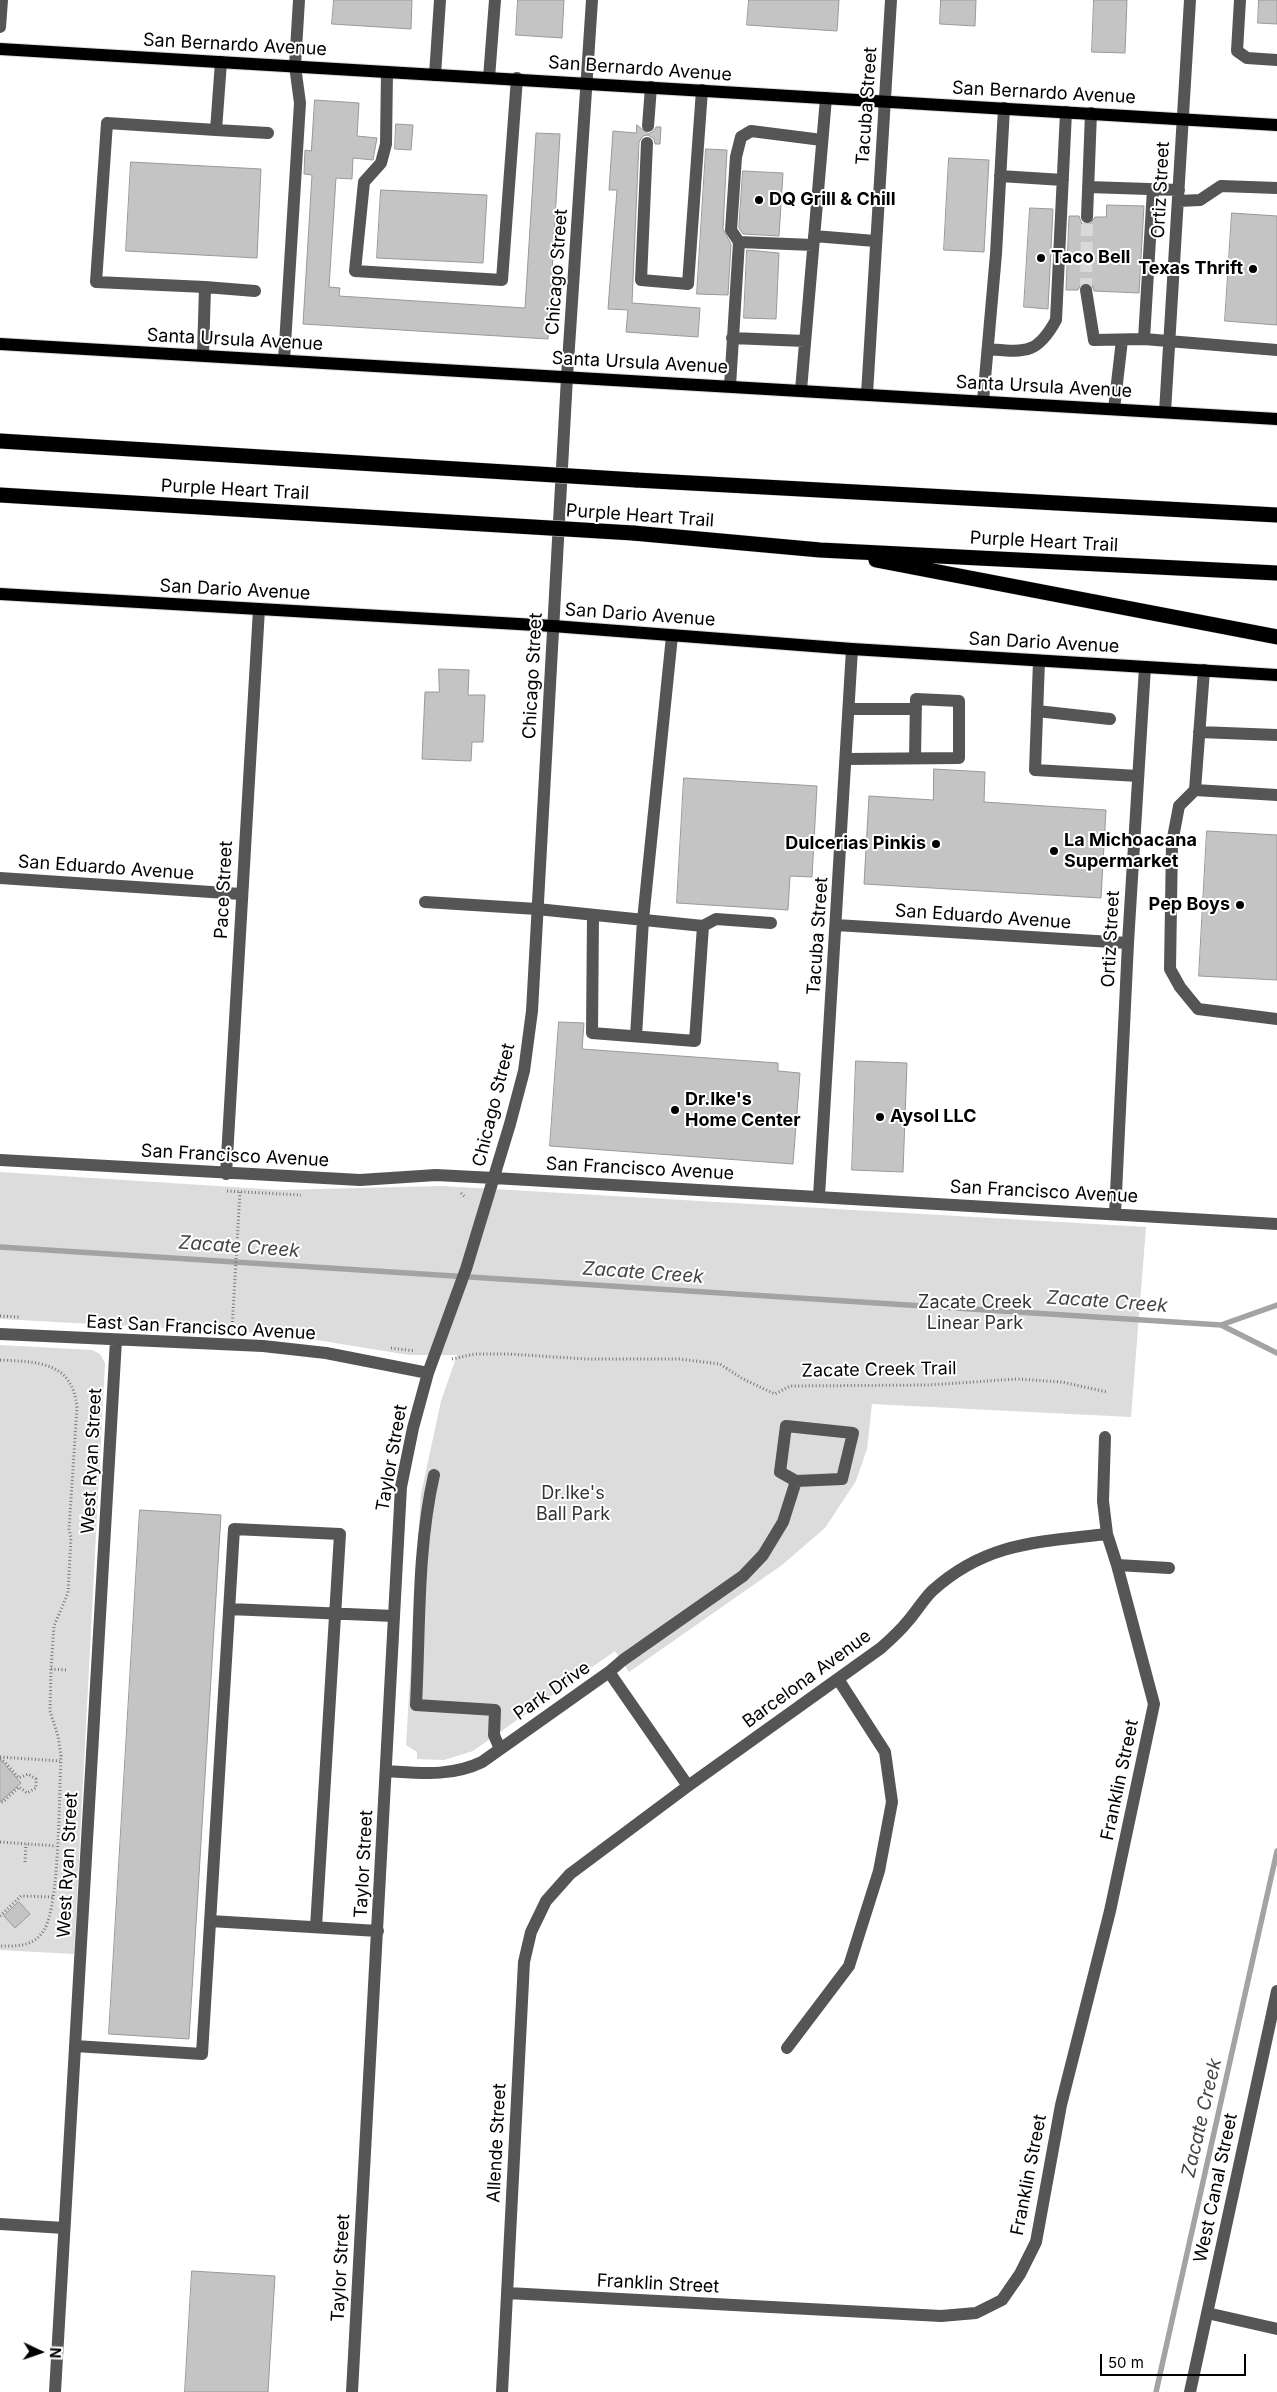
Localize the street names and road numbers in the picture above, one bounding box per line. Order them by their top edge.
street label: San Bernardo Avenue [143,29,327,61]
street label: Tacuba Street [852,46,882,166]
street label: San Bernardo Avenue [547,52,733,86]
street label: San Bernardo Avenue [952,77,1136,109]
street label: Ortiz Street [1148,141,1174,239]
street label: Chicago Street [542,208,572,336]
street label: Santa Ursula Avenue [146,325,324,355]
street label: Santa Ursula Avenue [551,348,729,378]
street label: Santa Ursula Avenue [955,372,1133,402]
street label: Purple Heart Trail [160,475,310,505]
street label: Purple Heart Trail [565,500,715,532]
street label: Purple Heart Trail [969,527,1119,557]
street label: San Dario Avenue [159,575,311,605]
street label: San Dario Avenue [564,599,716,631]
street label: Chicago Street [519,612,547,740]
street label: San Dario Avenue [968,628,1120,658]
street label: Pace Street [211,840,237,940]
street label: San Eduardo Avenue [17,851,195,885]
street label: Tacuba Street [803,876,833,996]
street label: Ortiz Street [1098,890,1124,988]
street label: San Eduardo Avenue [894,900,1072,934]
street label: Chicago Street [468,1041,520,1169]
street label: San Francisco Avenue [140,1140,330,1172]
street label: San Francisco Avenue [545,1153,735,1185]
street label: San Francisco Avenue [949,1176,1139,1208]
street label: East San Francisco Avenue [86,1311,316,1345]
street label: Zacate Creek Trail [801,1358,957,1382]
street label: West Ryan Street [77,1388,107,1534]
street label: Taylor Street [372,1403,412,1513]
street label: Barcelona Avenue [739,1625,875,1733]
street label: Park Drive [510,1657,594,1725]
street label: Franklin Street [1097,1718,1143,1842]
street label: West Ryan Street [53,1792,83,1938]
street label: Taylor Street [350,1809,378,1919]
street label: Allende Street [483,2083,511,2203]
street label: West Canal Street [1190,2111,1242,2265]
street label: Franklin Street [1007,2113,1051,2237]
street label: Taylor Street [327,2213,355,2323]
street label: Franklin Street [596,2270,720,2298]

